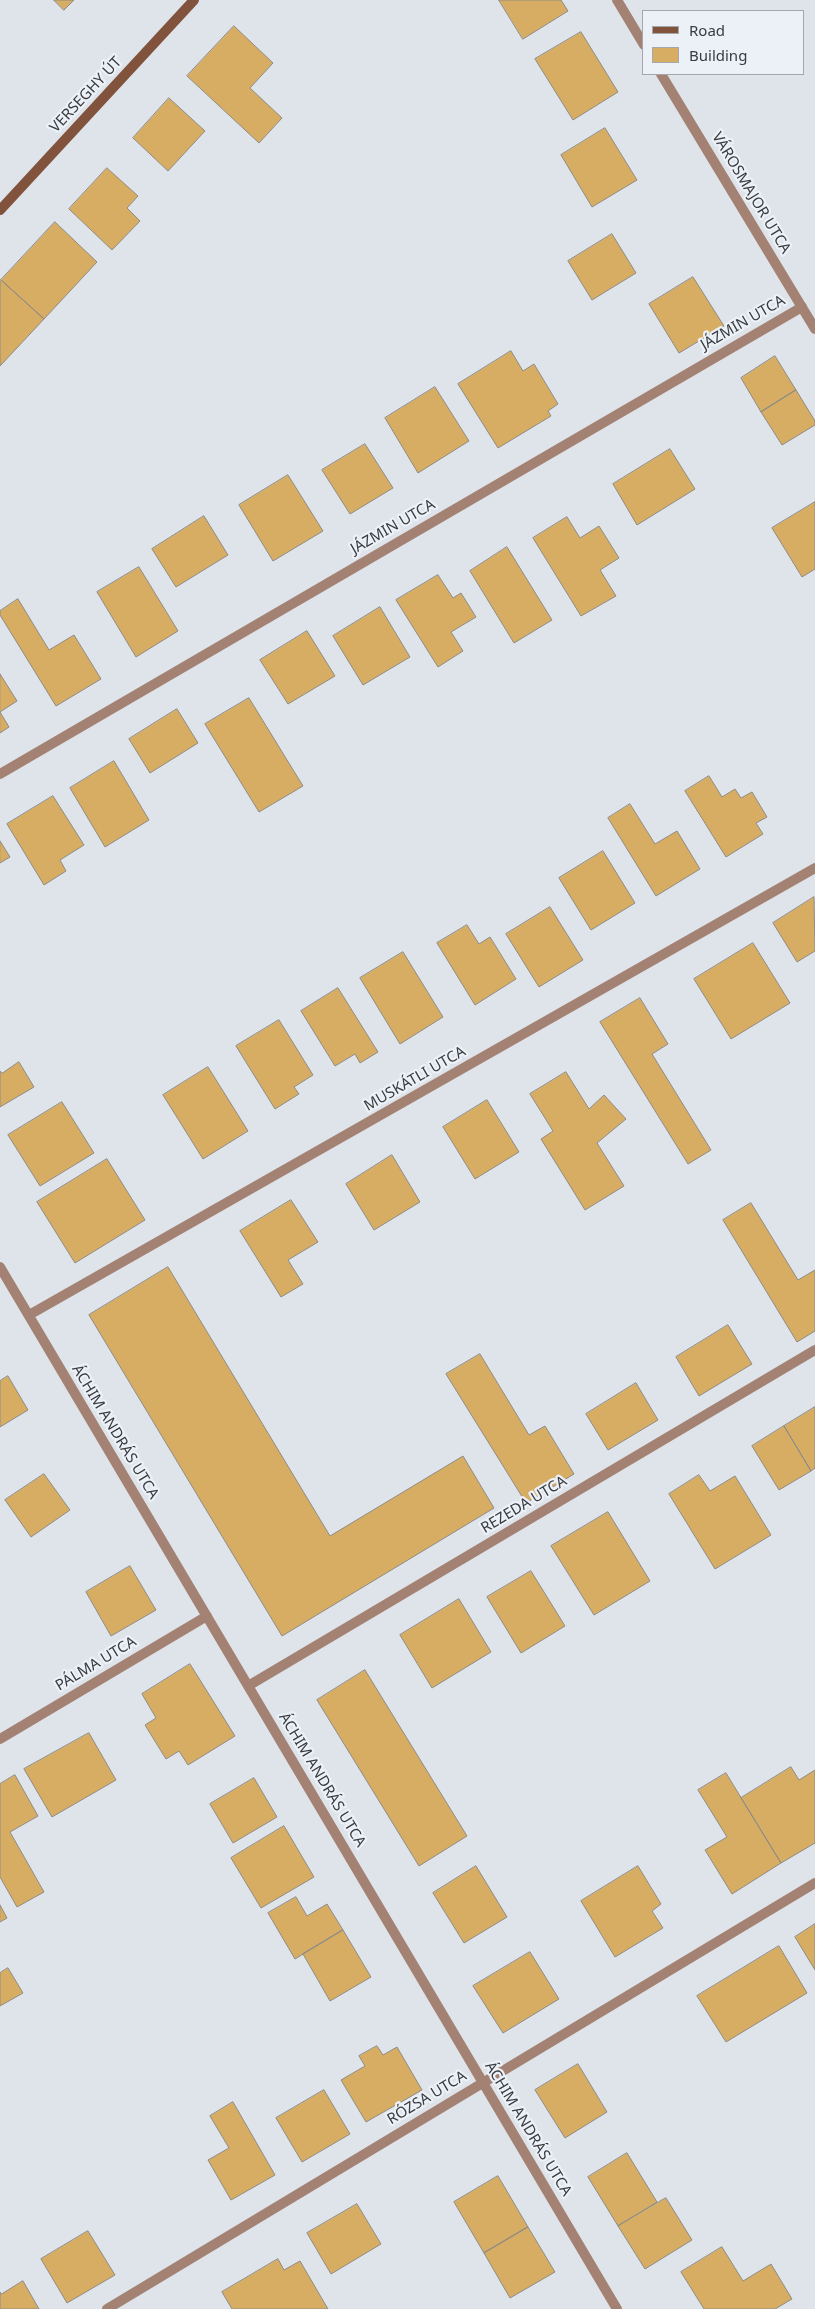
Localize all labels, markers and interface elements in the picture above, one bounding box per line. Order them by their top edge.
legend [642,10,805,75]
text: Road [689,20,725,40]
text: Building [689,45,747,65]
street label: VERSEGHY ÚT [46,53,126,137]
street label: VÁROSMAJOR UTCA [708,129,794,257]
street label: JÁZMIN UTCA [698,292,788,354]
street label: JÁZMIN UTCA [348,496,438,558]
street label: MUSKÁTLI UTCA [361,1043,469,1115]
street label: ÁCHIM ANDRÁS UTCA [68,1362,162,1502]
street label: REZEDA UTCA [478,1472,570,1538]
street label: PÁLMA UTCA [52,1633,140,1695]
street label: ÁCHIM ANDRÁS UTCA [275,1710,369,1850]
street label: ÁCHIM ANDRÁS UTCA [481,2059,575,2199]
street label: RÓZSA UTCA [384,2067,470,2129]

